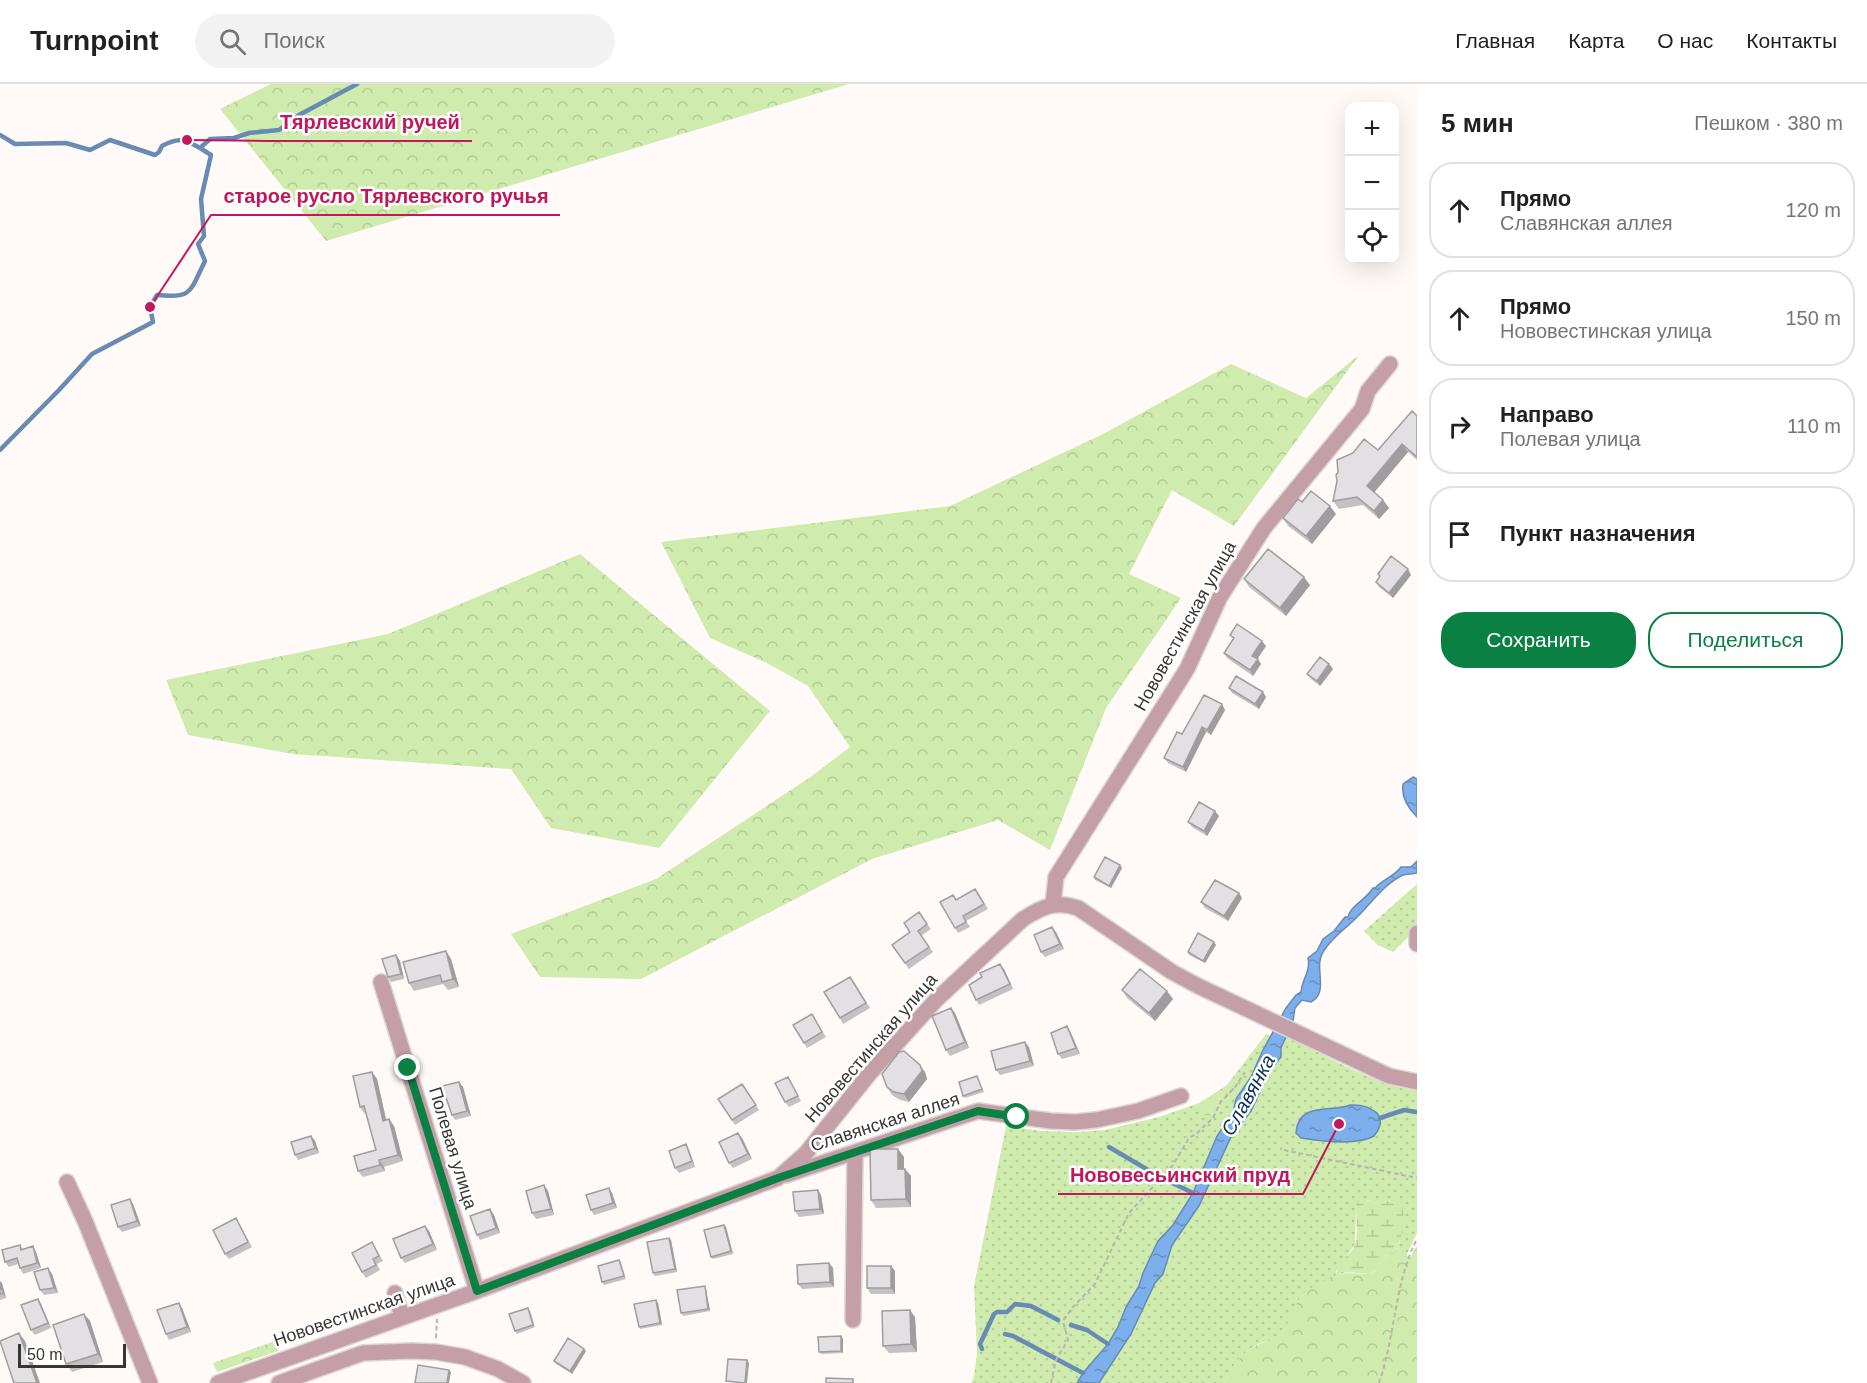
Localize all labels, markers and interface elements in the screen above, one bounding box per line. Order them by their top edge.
search box [195,14,615,68]
text: Turnpoint [30,25,159,56]
icon: search [216,25,249,58]
text: Поиск [264,28,325,53]
text: Главная [1455,29,1535,52]
text: Карта [1568,29,1624,52]
text: О нас [1657,29,1713,52]
text: Контакты [1746,29,1837,52]
map controls [1345,102,1399,264]
button: + [1345,102,1399,156]
callout: Тярлевский ручей [268,103,472,141]
text: 5 мин [1441,108,1514,138]
text: Тярлевский ручей [280,111,460,133]
text: Пешком · 380 m [1694,112,1843,134]
button: − [1345,156,1399,210]
callout: старое русло Тярлевского ручья [211,177,560,215]
text: старое русло Тярлевского ручья [223,185,549,207]
text: Прямо [1500,186,1571,211]
icon: ahead [1443,194,1476,227]
text: 120 m [1785,199,1841,221]
button: locate [1345,210,1399,264]
text: Славянская аллея [1500,212,1673,234]
text: Прямо [1500,294,1571,319]
icon: ahead [1443,302,1476,335]
text: 150 m [1785,307,1841,329]
text: Нововестинская улица [1500,320,1712,342]
text: Направо [1500,402,1594,427]
icon: right [1443,410,1476,443]
text: 110 m [1787,415,1841,437]
text: Полевая улица [1500,428,1641,450]
icon: arrive [1443,518,1476,551]
text: Пункт назначения [1500,521,1696,546]
street label: Нововестинская улица [1130,537,1240,714]
button: Сохранить [1441,612,1636,668]
button: Поделиться [1648,612,1843,668]
street label: Нововестинская улица [801,969,942,1126]
water label: Славянка [1217,1051,1279,1139]
route end [394,1054,420,1080]
street label: Полевая улица [425,1085,481,1212]
street label: Славянская аллея [808,1088,962,1156]
route start [1003,1103,1029,1129]
callout: Нововесьинский пруд [1058,1156,1303,1194]
text: Нововесьинский пруд [1070,1164,1290,1186]
street label: Нововестинская улица [271,1269,458,1350]
scale bar [18,1341,126,1368]
text: 50 m [27,1346,63,1363]

